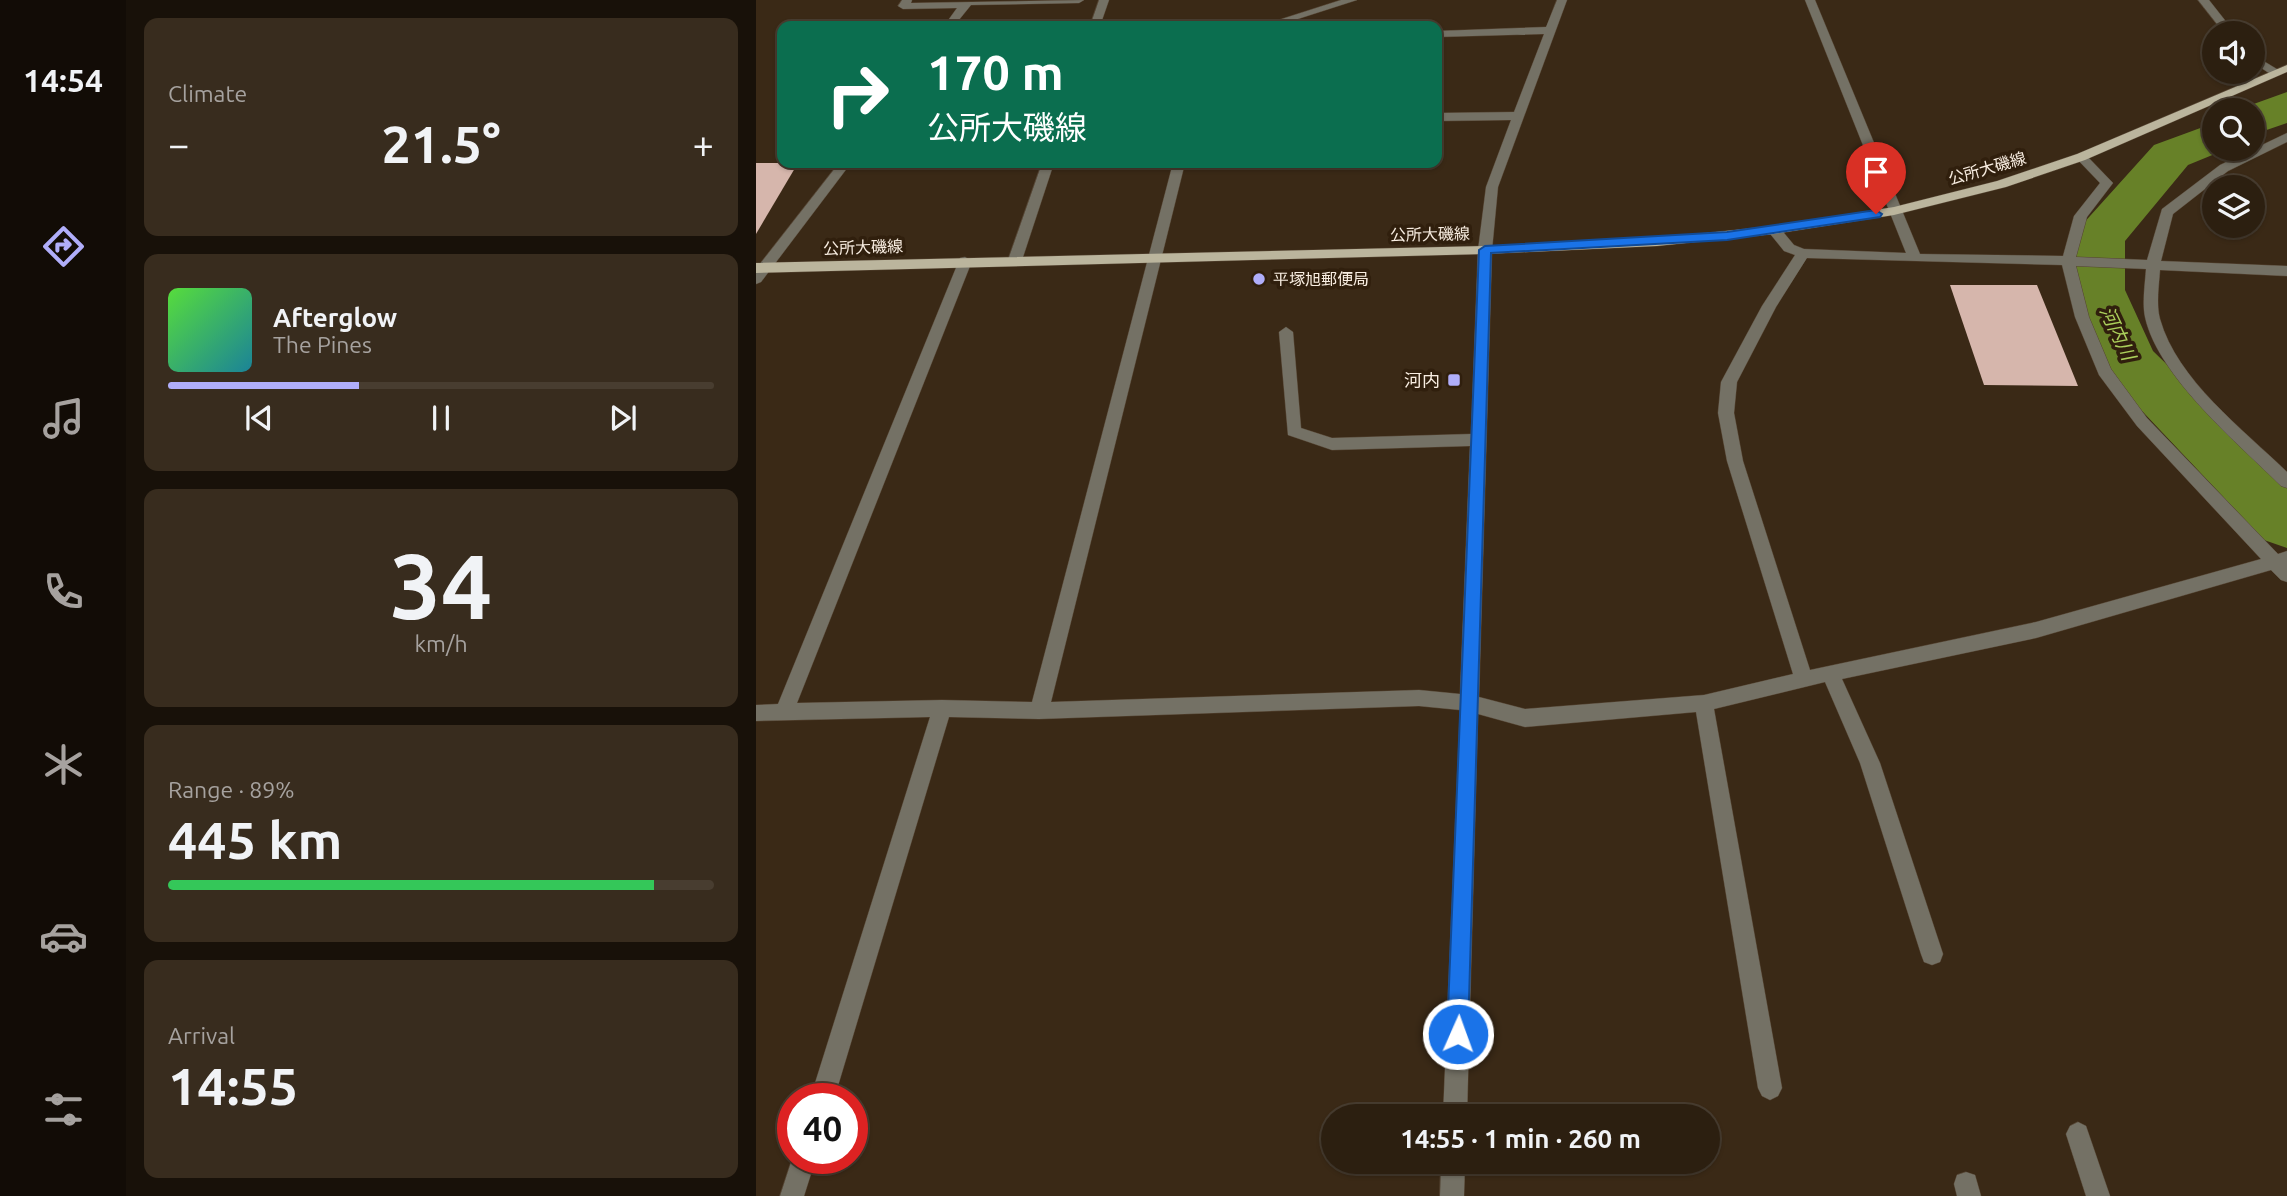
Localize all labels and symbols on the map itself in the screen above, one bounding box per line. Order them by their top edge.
pin [1846,142,1906,214]
street label: 公所大磯線 [1946,148,2028,188]
street label: 公所大磯線 [1390,224,1470,244]
street label: 公所大磯線 [823,237,903,257]
place label: 平塚旭郵便局 [1273,270,1369,288]
marker: 平塚旭郵便局 [1251,271,1267,287]
water label: 河内川 [2096,303,2141,365]
place label: 河内 [1404,370,1440,390]
marker: 河内 [1446,372,1462,388]
position arrow [1421,997,1495,1071]
speed limit sign: 40 [777,1083,868,1174]

